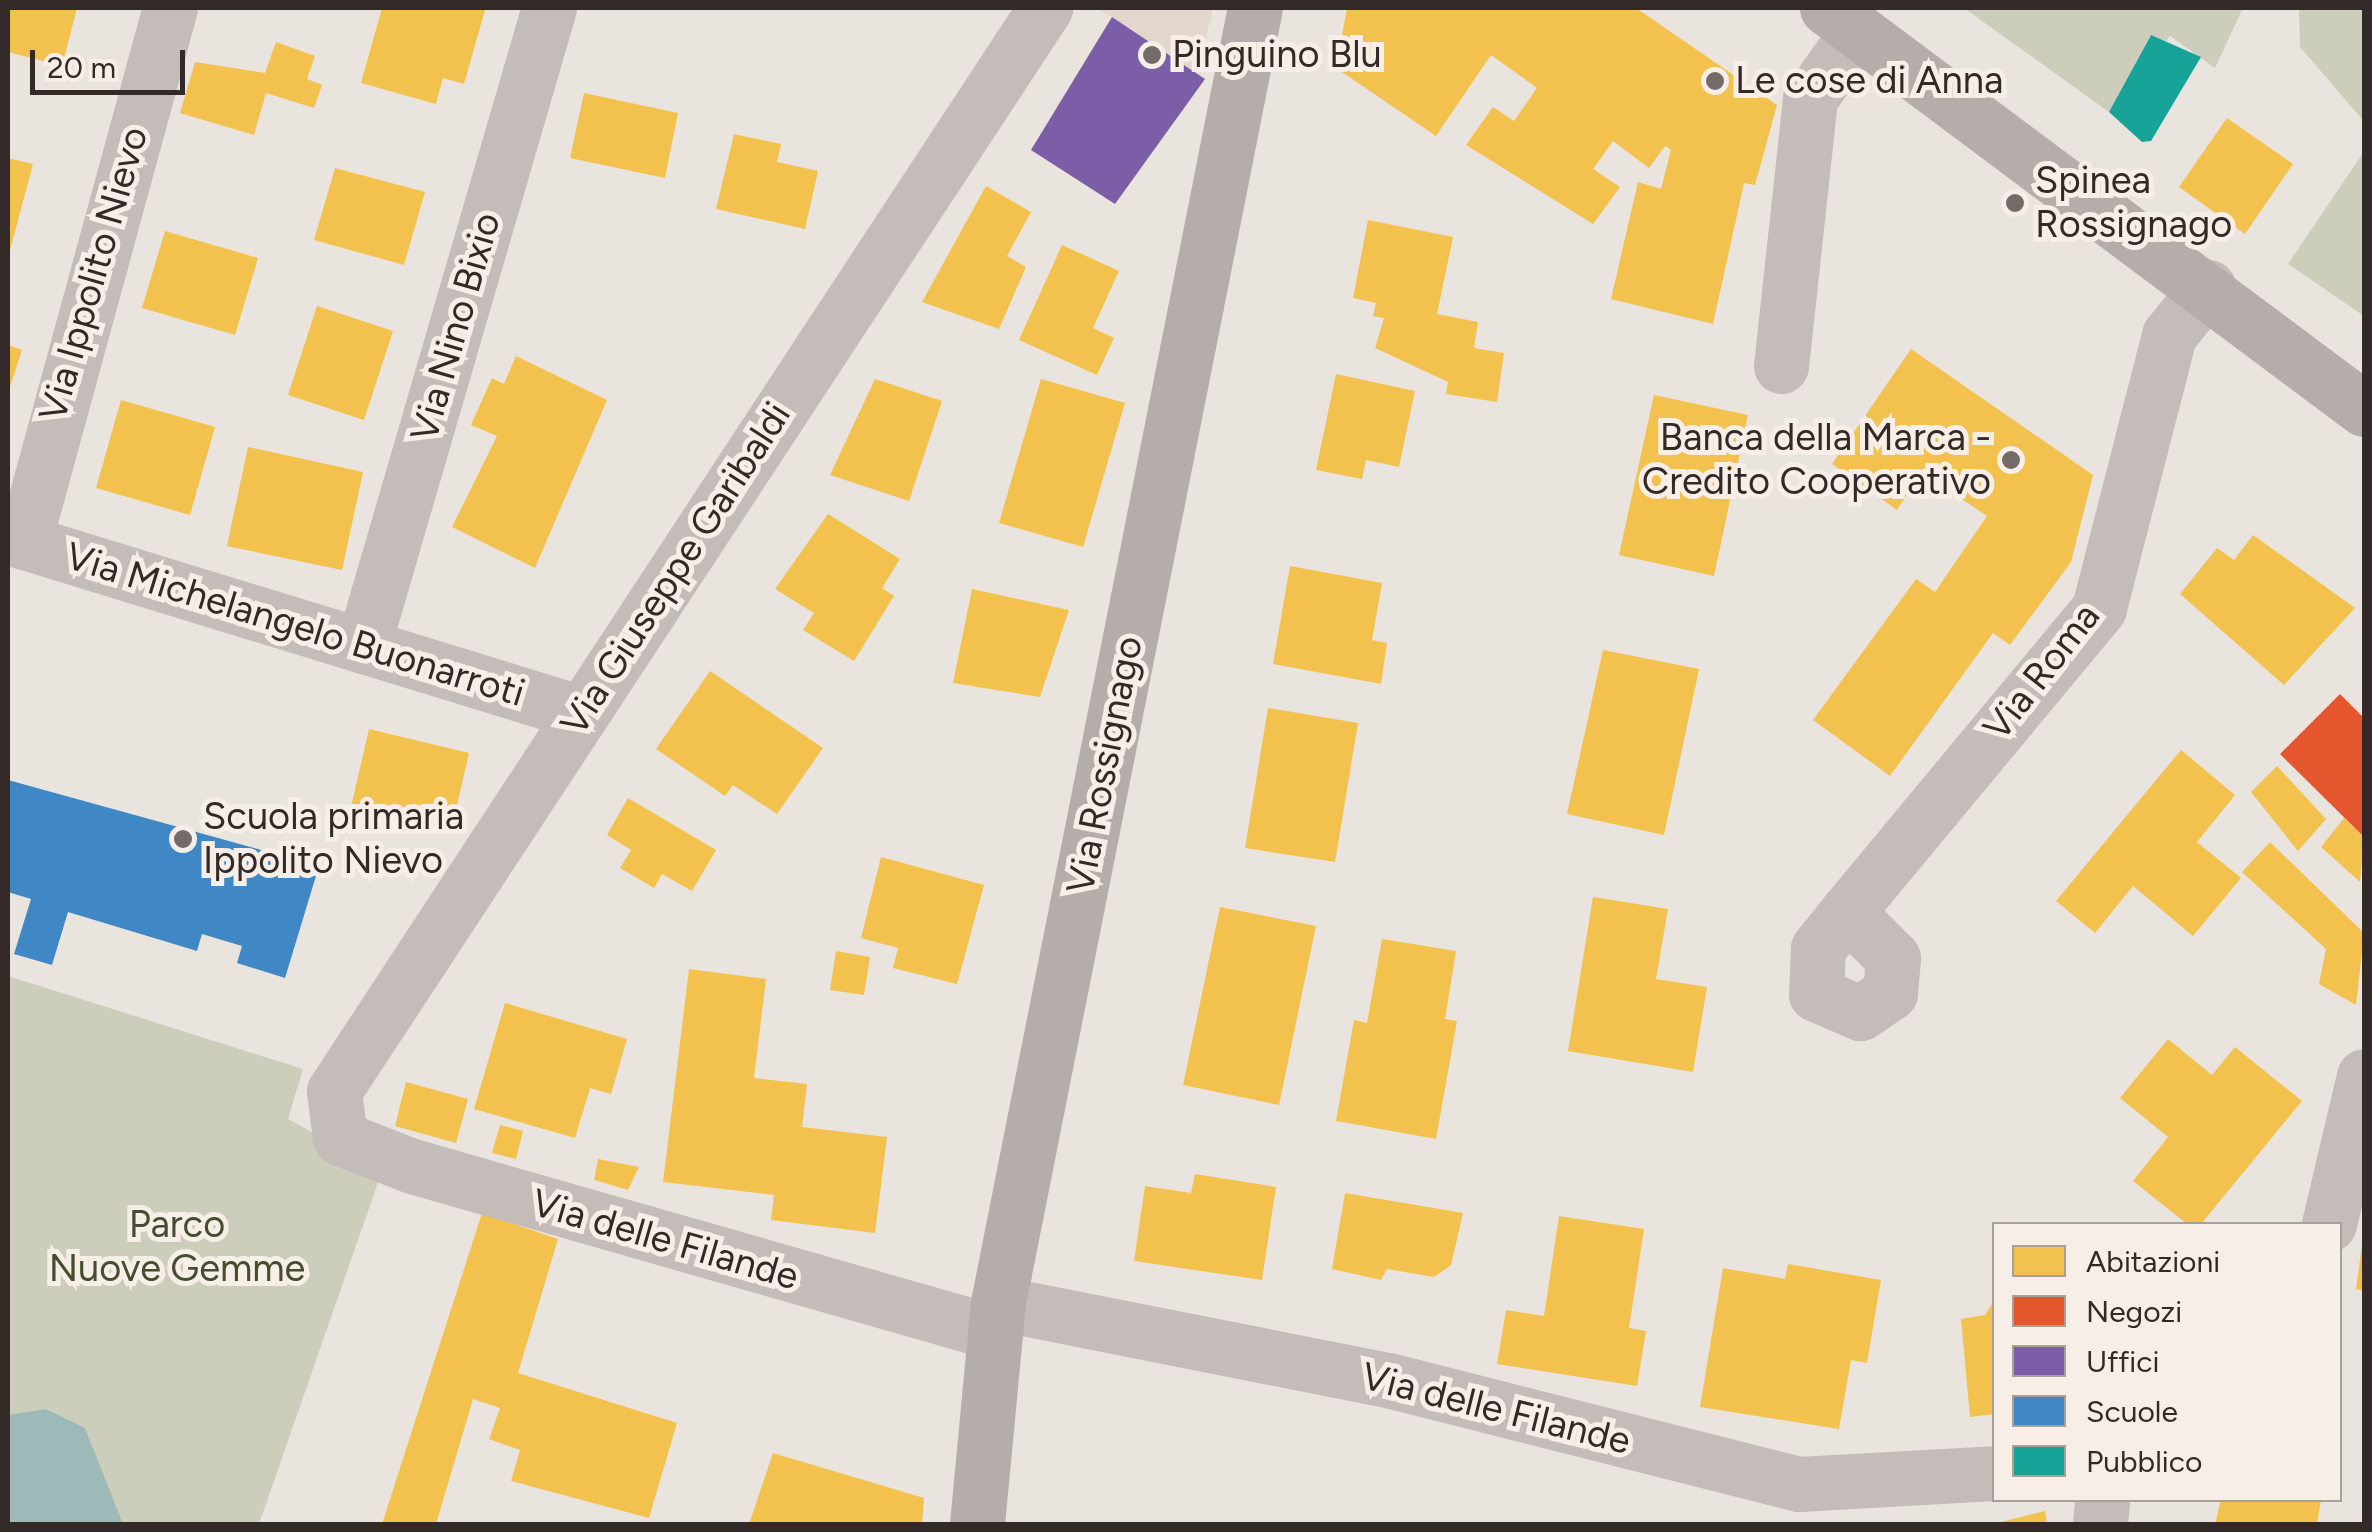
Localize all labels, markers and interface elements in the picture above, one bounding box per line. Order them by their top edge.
scale bar [35,30,190,92]
place label: Pinguino Blu [1172,32,1382,78]
marker: Pinguino Blu [1141,44,1163,66]
text: 20 m [47,49,116,86]
place label: Le cose di Anna [1735,58,2003,104]
marker: Le cose di Anna [1704,70,1726,92]
street label: Via Ippolito Nievo [30,122,158,426]
place label: Spinea Rossignago [2035,158,2232,248]
marker: Spinea Rossignago [2004,192,2026,214]
street label: Via Nino Bixio [402,207,510,447]
street label: Via Giuseppe Garibaldi [551,394,801,744]
place label: Banca della Marca - Credito Cooperativo [1642,415,1991,504]
marker: Banca della Marca - Credito Cooperativo [2000,449,2022,471]
street label: Via Michelangelo Buonarroti [60,533,530,717]
street label: Via Roma [1974,594,2110,750]
street label: Via Rossignago [1058,632,1152,898]
place label: Scuola primaria Ippolito Nievo [203,794,464,884]
marker: Scuola primaria Ippolito Nievo [172,828,194,850]
street label: Via delle Filande [526,1180,804,1300]
park label: Parco Nuove Gemme [49,1202,305,1292]
legend [1992,1222,2342,1502]
text: Abitazioni [2086,1243,2220,1280]
text: Negozi [2086,1293,2182,1330]
text: Uffici [2086,1343,2160,1380]
street label: Via delle Filande [1357,1354,1635,1464]
text: Scuole [2086,1393,2178,1430]
text: Pubblico [2086,1443,2202,1480]

